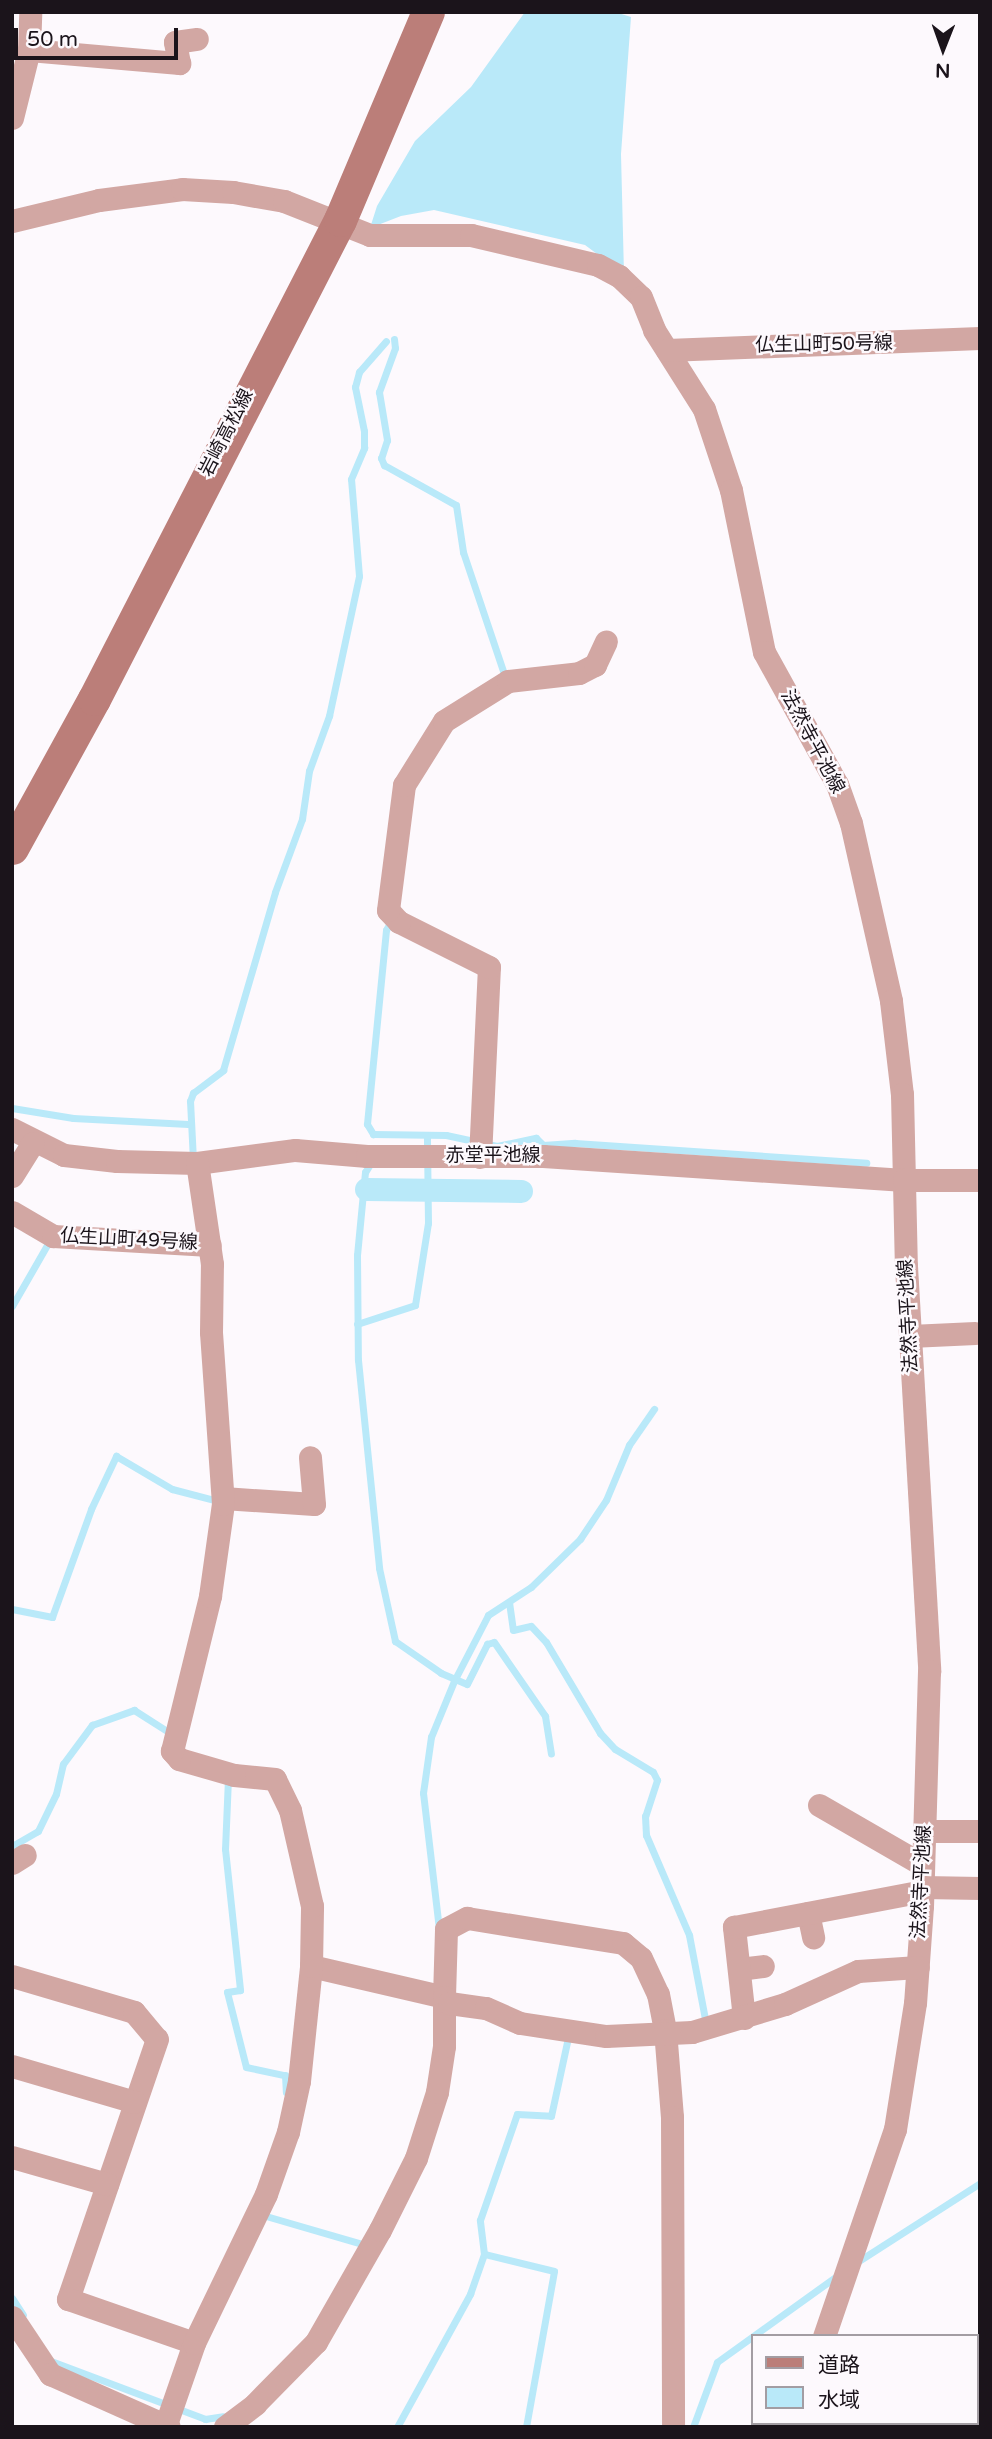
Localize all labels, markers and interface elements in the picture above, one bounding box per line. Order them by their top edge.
scale bar [18,14,182,58]
north arrow [908,14,978,84]
text: 50 m [27,27,78,52]
text: N [935,59,950,81]
street label: 仏生山町50号線 [755,332,893,358]
street label: 岩崎高松線 [195,386,259,480]
street label: 法然寺平池線 [775,686,849,798]
street label: 赤堂平池線 [446,1145,540,1167]
street label: 仏生山町49号線 [60,1225,198,1255]
street label: 法然寺平池線 [895,1258,923,1374]
street label: 法然寺平池線 [908,1824,936,1940]
legend [750,2334,978,2425]
text: 道路 [818,2353,860,2378]
text: 水域 [818,2388,860,2413]

